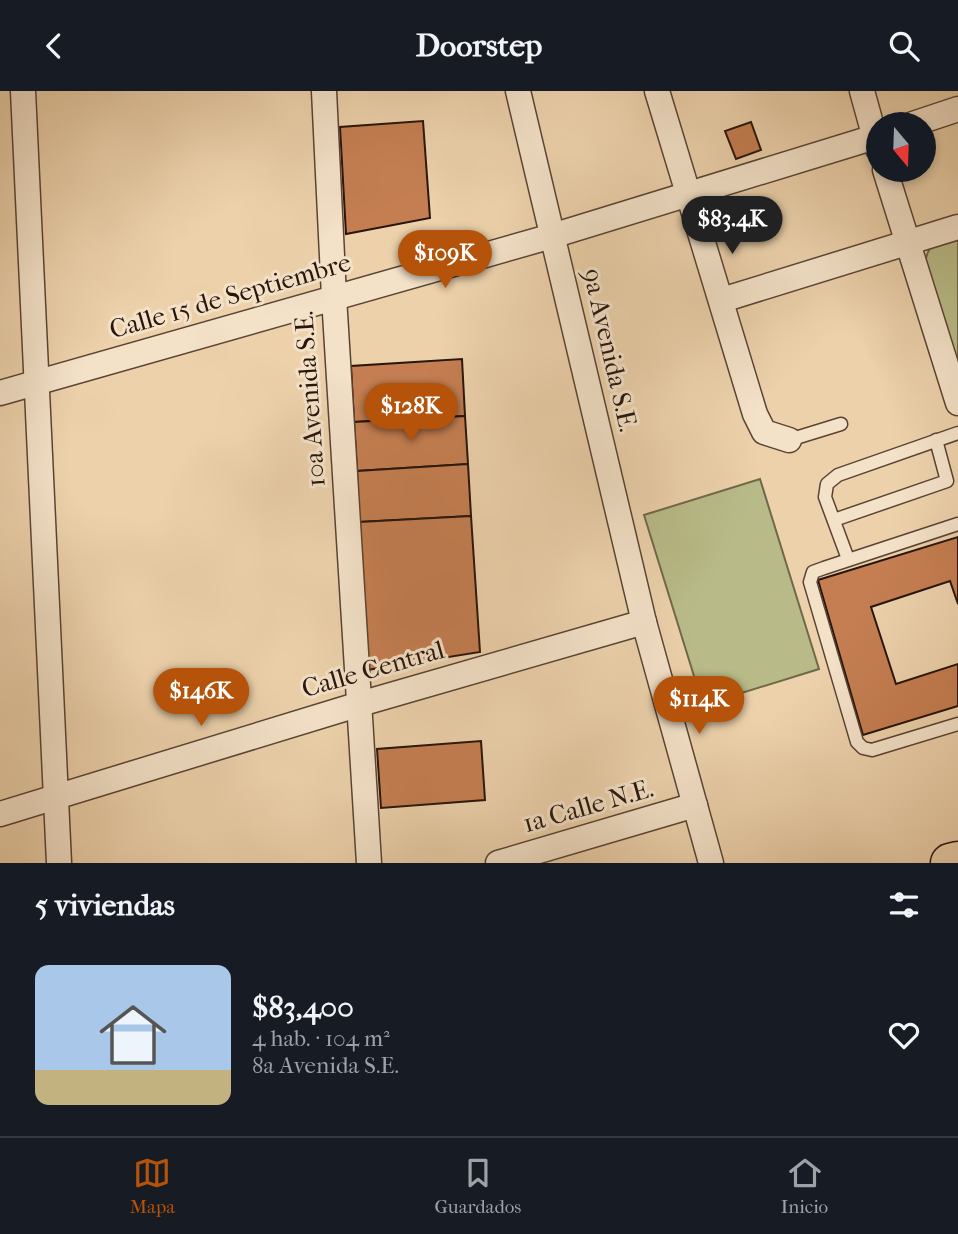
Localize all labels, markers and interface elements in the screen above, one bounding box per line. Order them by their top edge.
icon: back [35,27,73,65]
text: Doorstep [416,27,542,64]
icon: search [885,27,923,65]
north arrow [866,112,936,182]
map controls [866,112,936,182]
pin: $83.4K [675,197,789,256]
text: $83.4K [698,205,766,232]
pin: $109K [396,231,494,290]
text: $109K [414,239,476,266]
street label: Calle 15 de Septiembre [106,247,354,345]
street label: 9a Avenida S.E. [576,265,644,435]
street label: 10a Avenida S.E. [288,310,332,488]
pin: $128K [362,383,460,443]
text: $128K [381,392,441,419]
street label: Calle Central [298,634,448,704]
pin: $146K [152,669,250,728]
text: $146K [169,677,233,704]
pin: $114K [650,677,748,736]
text: $114K [669,685,729,712]
street label: 1a Calle N.E. [519,773,657,839]
icon: filters [885,886,923,924]
text: 5 viviendas [35,888,175,923]
text: $83,400 [252,990,354,1025]
icon: home [91,993,175,1077]
icon: heart [885,1016,923,1054]
text: 4 hab. · 104 m² [252,1025,390,1052]
text: 8a Avenida S.E. [252,1052,399,1079]
tab: Mapa [130,1154,175,1218]
tab: Guardados [434,1154,521,1218]
tab: Inicio [781,1154,828,1218]

